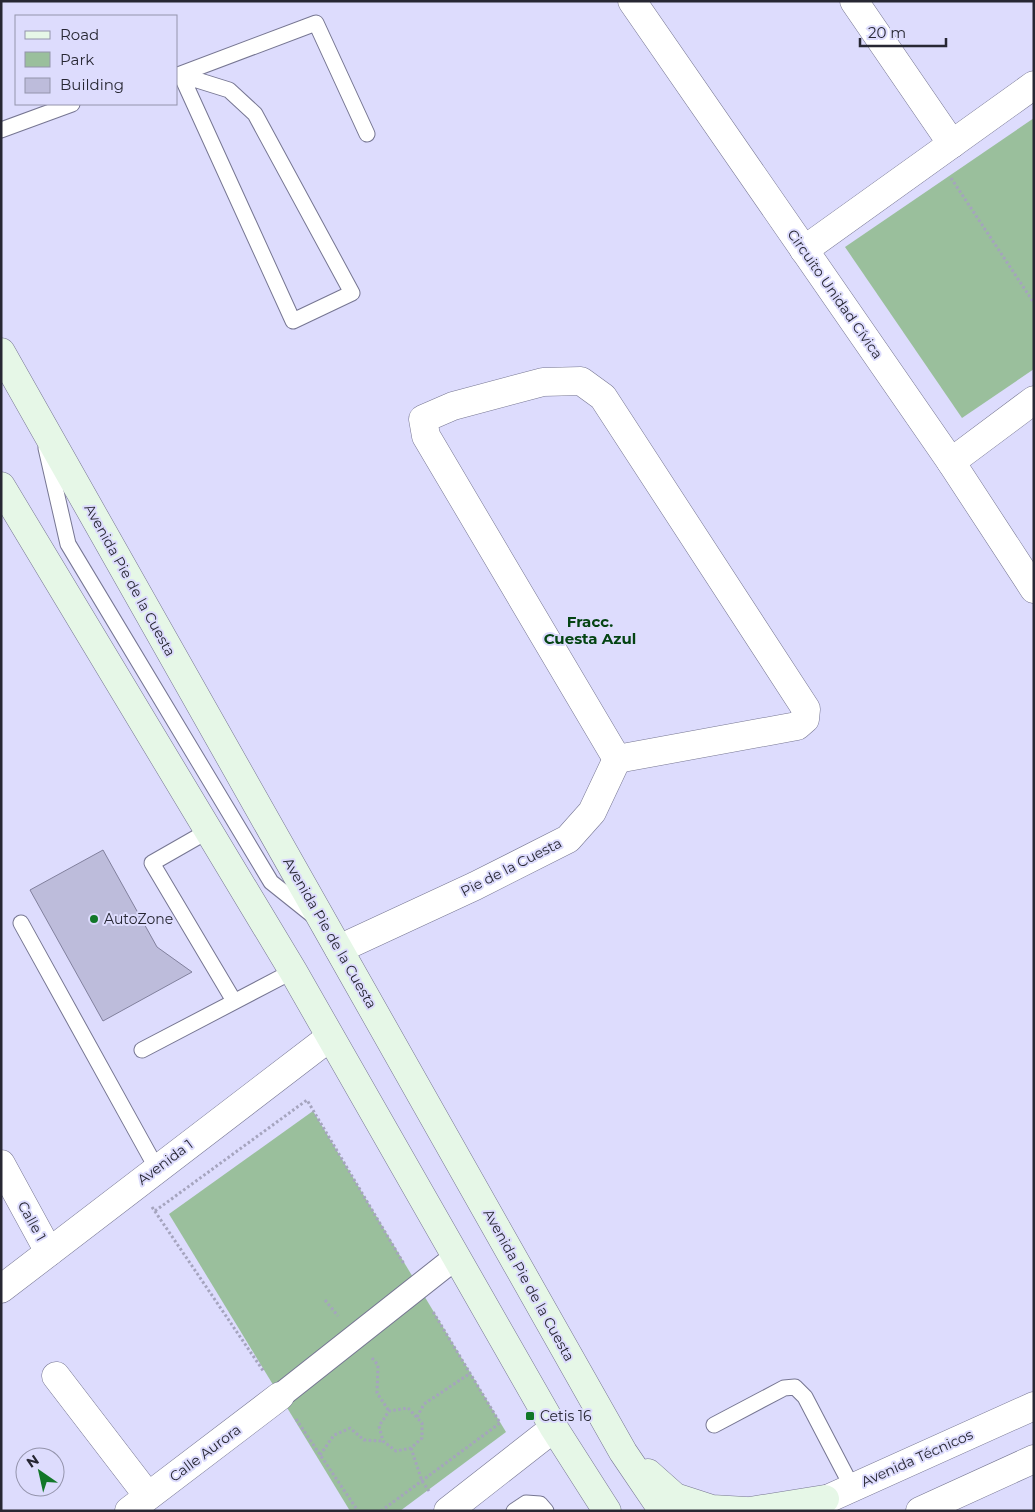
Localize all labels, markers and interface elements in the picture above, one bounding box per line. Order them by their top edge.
legend [15,15,178,105]
scale bar [860,15,946,47]
text: 20 m [868,23,906,42]
text: Road [60,25,99,44]
text: Park [60,50,94,69]
text: Building [60,75,124,94]
street label: Circuito Unidad Cívica [783,226,887,362]
street label: Avenida Pie de la Cuesta [81,501,179,659]
district label: Fracc. Cuesta Azul [544,612,636,648]
street label: Pie de la Cuesta [457,834,565,900]
street label: Avenida Pie de la Cuesta [279,854,381,1012]
place label: AutoZone [104,910,173,928]
marker: AutoZone [88,913,100,925]
street label: Avenida 1 [134,1135,196,1189]
street label: Calle 1 [14,1198,50,1244]
street label: Avenida Pie de la Cuesta [480,1206,578,1364]
place label: Cetis 16 [540,1407,592,1425]
marker: Cetis 16 [524,1410,536,1422]
street label: Calle Aurora [166,1420,244,1486]
street label: Avenida Técnicos [858,1425,976,1491]
north arrow [15,1447,65,1497]
text: N [23,1451,42,1472]

